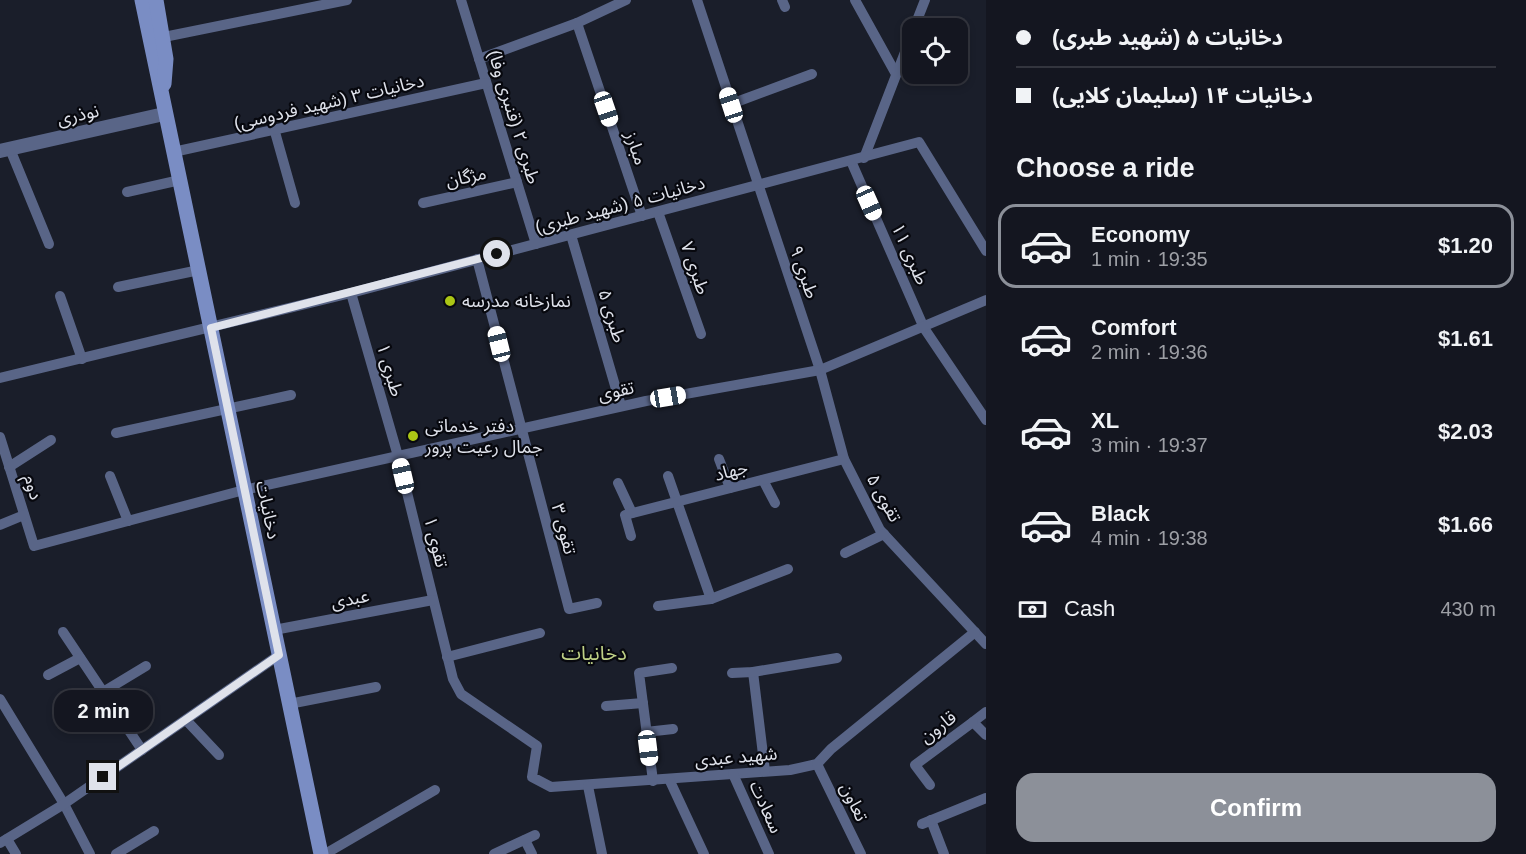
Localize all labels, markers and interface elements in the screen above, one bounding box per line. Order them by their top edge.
map controls [902,18,968,84]
button: locate [902,18,968,84]
text: دخانیات ۵ (شهید طبری) [1052,25,1283,50]
street label: طبری ۲ (قنبری وفا) [483,48,544,187]
street label: دخانیات ۳ (شهید فردوسی) [232,70,426,135]
text: دخانیات ۱۴ (سلیمان کلایی) [1052,83,1313,108]
car [717,85,745,125]
car [592,89,620,129]
street label: نوذری [55,101,101,130]
street label: مبارز [620,128,651,168]
text: Choose a ride [1016,153,1195,183]
street label: مژگان [444,163,488,192]
street label: دخانیات ۵ (شهید طبری) [533,173,707,238]
car [853,183,885,223]
icon: car [1019,219,1073,273]
street label: طبری ۱۱ [887,220,932,288]
text: Economy [1091,222,1190,247]
text: $1.20 [1438,233,1493,258]
street label: طبری ۷ [676,239,713,297]
route start [483,240,510,267]
street label: طبری ۹ [785,243,822,301]
text: 1 min · 19:35 [1091,248,1208,270]
street label: طبری ۵ [594,287,630,345]
place label: نمازخانه مدرسه [462,291,571,312]
marker: نمازخانه مدرسه [443,294,457,308]
icon: car [1019,312,1073,366]
text: Comfort [1091,315,1177,340]
car [486,324,512,364]
text: $1.61 [1438,326,1493,351]
street label: طبری ۱ [372,341,407,399]
text: 2 min · 19:36 [1091,341,1208,363]
street label: تقوی [596,377,636,406]
car [649,385,687,409]
icon: car [1019,405,1073,459]
text: XL [1091,408,1119,433]
place label: دفتر خدماتی جمال رعیت پرور [424,416,543,458]
text: $2.03 [1438,419,1493,444]
marker: دفتر خدماتی جمال رعیت پرور [406,429,420,443]
text: 3 min · 19:37 [1091,434,1208,456]
car [390,456,416,496]
street label: جهاد [712,457,750,485]
street label: تقوی ۵ [862,471,905,526]
street label: دوم [16,472,46,503]
street label: دخانیات [252,479,284,541]
icon: car [1019,498,1073,552]
street label: تقوی ۳ [547,501,580,557]
text: Black [1091,501,1150,526]
text: $1.66 [1438,512,1493,537]
street label: تقوی ۱ [419,514,452,570]
text: 4 min · 19:38 [1091,527,1208,549]
street label: عبدی [329,586,371,613]
icon: cash [1016,593,1049,626]
text: Cash [1064,596,1115,621]
text: 430 m [1440,598,1496,620]
district label: دخانیات [561,642,627,664]
callout: 2 min [54,690,152,732]
text: 2 min [77,700,130,722]
street label: قارون [916,707,961,748]
car [637,729,659,767]
street label: شهید عبدی [694,743,778,772]
route end [89,763,116,790]
button: Confirm [1016,773,1496,842]
street label: سعادت [746,778,786,836]
street label: تعاون [835,779,872,825]

